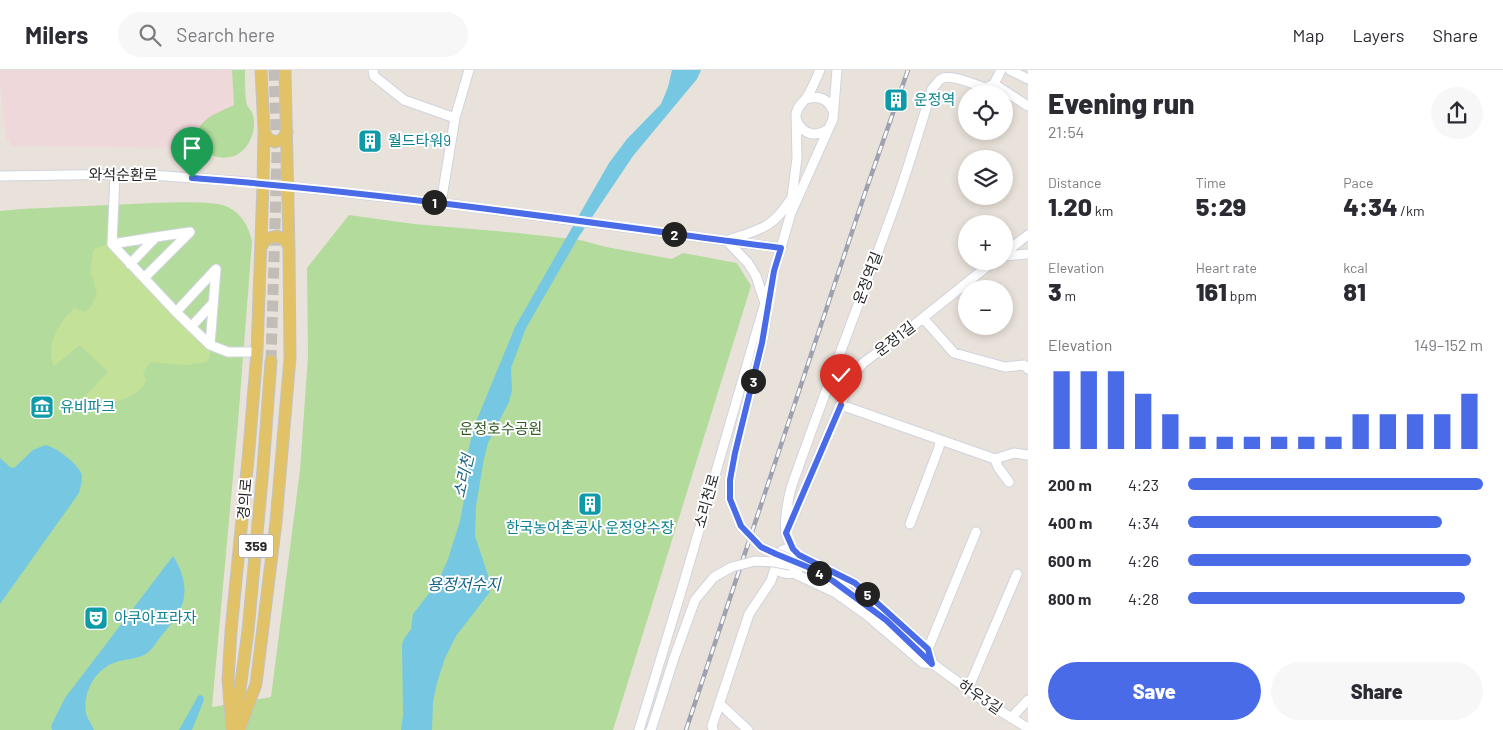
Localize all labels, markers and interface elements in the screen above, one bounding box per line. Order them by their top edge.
search box [118,12,468,57]
text: Milers [25,20,88,49]
icon: search [136,21,164,49]
text: Search here [176,23,275,46]
text: Map [1292,24,1324,46]
text: Layers [1352,24,1405,46]
text: Share [1433,24,1478,46]
map controls [958,85,1013,335]
button: locate [958,85,1013,140]
text: Evening run [1048,86,1194,120]
building icon: 운정역 [883,87,909,113]
button: share [1431,87,1483,139]
place label: 운정역 [914,90,955,108]
text: 21:54 [1048,122,1084,141]
pin [171,127,213,178]
building icon: 월드타워9 [357,128,383,154]
place label: 월드타워9 [388,131,451,149]
icon: arrive [178,134,206,162]
button: layers [958,150,1013,205]
street label: 와석순환로 [88,164,158,184]
text: Distance [1048,174,1101,191]
text: Time [1196,174,1226,191]
text: Pace [1343,174,1373,191]
pin: 1 [422,190,446,214]
text: 1.20 [1048,191,1092,221]
text: 5:29 [1196,191,1246,221]
text: 4:34 [1343,191,1398,221]
text: 1 [432,194,437,211]
text: km [1092,202,1113,219]
text: /km [1398,202,1425,219]
button: + [958,215,1013,270]
pin: 2 [662,222,686,246]
text: 2 [671,226,678,243]
street label: 운정역길 [849,249,885,307]
text: Elevation [1048,259,1104,276]
text: Heart rate [1196,259,1257,276]
text: kcal [1343,259,1368,276]
text: 3 [1048,276,1062,306]
text: 161 [1196,276,1227,306]
text: 81 [1343,276,1366,306]
button: − [958,280,1013,335]
text: m [1062,287,1076,304]
text: bpm [1227,287,1257,304]
street label: 운정1길 [870,317,918,359]
text: Elevation [1048,335,1112,354]
text: 149–152 m [1414,335,1483,354]
pin [820,354,862,405]
icon: check [827,361,855,389]
pin: 3 [740,368,766,394]
text: 3 [750,373,757,390]
museum icon: 유비파크 [29,394,55,420]
place label: 유비파크 [60,397,115,415]
park label: 운정호수공원 [460,419,542,437]
water label: 소리천 [448,450,477,500]
street label: 소리천로 [690,472,722,530]
text: 200 m [1048,475,1092,494]
text: 4:23 [1128,475,1159,494]
street label: 경의로 [233,478,255,520]
building icon: 한국농어촌공사 운정양수장 [577,491,603,517]
text: 400 m [1048,513,1092,532]
text: 4:34 [1128,513,1159,532]
place label: 한국농어촌공사 운정양수장 [506,518,674,536]
road number: 359 [238,534,274,558]
text: 600 m [1048,551,1091,570]
text: 4:26 [1128,551,1159,570]
pin: 4 [806,560,832,586]
text: 4 [815,565,824,582]
water label: 용정저수지 [427,574,502,593]
pin: 5 [854,582,880,606]
text: 5 [864,586,871,603]
text: 800 m [1048,589,1091,608]
text: 4:28 [1128,589,1159,608]
theatre icon: 아쿠아프라자 [83,605,109,631]
place label: 아쿠아프라자 [114,608,197,626]
button: Save [1048,662,1261,720]
button: Share [1271,662,1483,720]
street label: 하우3길 [955,675,1006,717]

